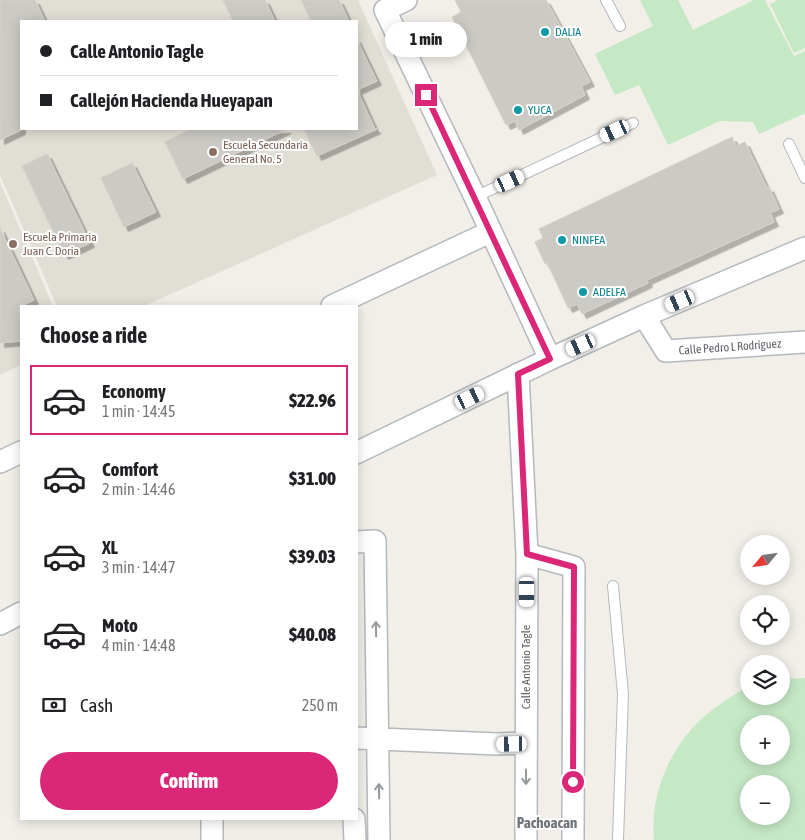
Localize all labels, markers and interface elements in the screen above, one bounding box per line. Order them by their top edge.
callout: 1 min [385,22,467,58]
place label: DALIA [555,25,581,39]
marker: DALIA [539,26,551,38]
text: 1 min [410,30,442,48]
text: Calle Antonio Tagle [70,40,204,62]
route end [415,84,437,106]
text: Callejón Hacienda Hueyapan [70,89,273,111]
place label: YUCA [528,103,552,117]
marker: YUCA [512,104,524,116]
car [598,118,631,144]
place label: Escuela Secundaria General No. 5 [223,138,308,166]
marker: Escuela Secundaria General No. 5 [207,146,219,158]
car [493,168,526,194]
place label: Escuela Primaria Juan C. Doria [23,230,97,258]
place label: NINFEA [572,233,605,247]
marker: NINFEA [556,234,568,246]
marker: Escuela Primaria Juan C. Doria [7,238,19,250]
place label: ADELFA [593,285,626,299]
marker: ADELFA [577,286,589,298]
car [663,288,696,314]
text: Choose a ride [40,322,147,348]
car [564,332,597,358]
street label: Calle Pedro L Rodríguez [678,336,782,358]
icon: car [42,378,87,423]
text: Economy [102,380,166,402]
car [453,385,486,411]
text: $22.96 [289,389,336,411]
text: 1 min · 14:45 [102,402,175,420]
icon: car [42,456,87,501]
text: Comfort [102,458,158,480]
text: $31.00 [289,467,336,489]
text: 2 min · 14:46 [102,480,175,498]
icon: car [42,534,87,579]
north arrow [740,535,790,585]
map controls [740,535,790,825]
text: XL [102,536,118,558]
text: $39.03 [289,545,336,567]
text: 3 min · 14:47 [102,558,175,576]
car [519,577,534,607]
button: locate [740,595,790,645]
icon: car [42,612,87,657]
text: Moto [102,614,138,636]
one-way arrow [371,621,381,638]
text: $40.08 [289,623,336,645]
street label: Calle Antonio Tagle [519,625,533,709]
text: 4 min · 14:48 [102,636,175,654]
button: layers [740,655,790,705]
icon: cash [40,691,68,719]
text: Cash [80,694,113,716]
text: 250 m [302,696,338,714]
button: + [740,715,790,765]
car [496,736,527,752]
button: Confirm [40,752,338,810]
one-way arrow [521,769,531,785]
route start [562,771,584,793]
button: − [740,775,790,825]
one-way arrow [374,784,384,800]
district label: Pachoacan [517,814,577,831]

